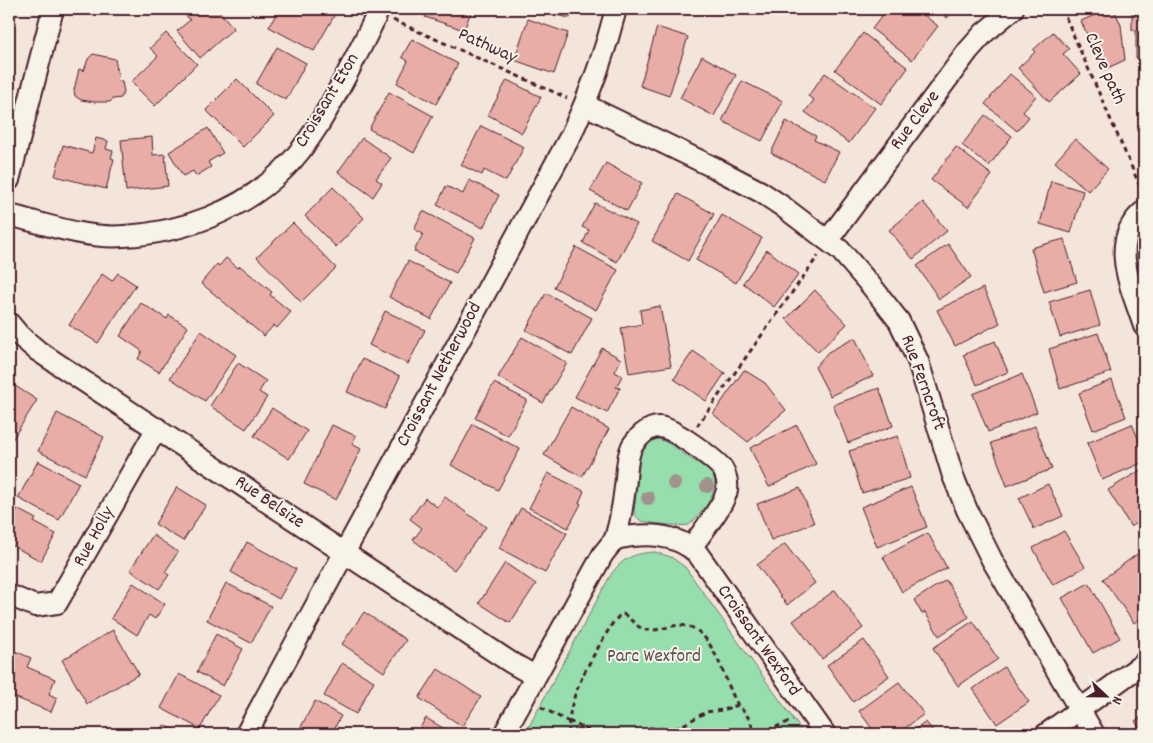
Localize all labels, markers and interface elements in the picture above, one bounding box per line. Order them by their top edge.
street label: Pathway [453,22,521,72]
street label: Cleve path [1076,29,1132,109]
street label: Croissant Eton [289,48,367,154]
street label: Rue Cleve [885,85,947,157]
street label: Croissant Netherwood [390,298,490,452]
street label: Rue Ferncroft [892,332,952,434]
street label: Rue Belsize [229,470,309,536]
street label: Rue Holly [67,502,123,572]
street label: Croissant Wexford [709,580,807,702]
park label: Parc Wexford [607,644,701,671]
north arrow [1080,670,1130,720]
text: N [1106,693,1127,707]

